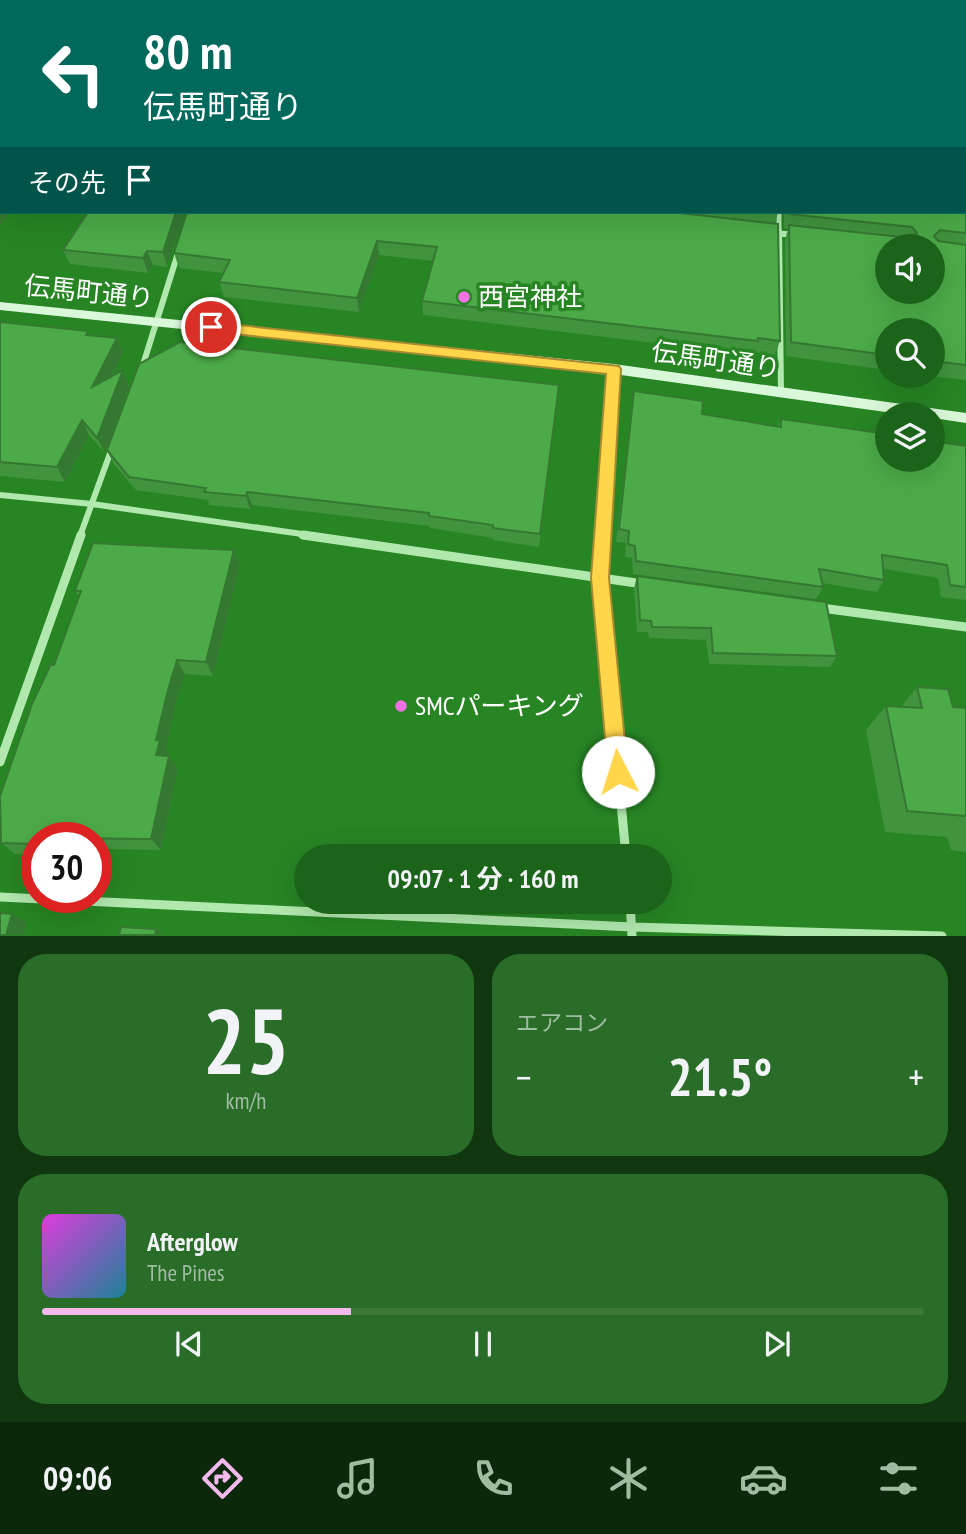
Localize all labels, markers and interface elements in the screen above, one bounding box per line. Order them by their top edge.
text: 80 m [143,19,232,83]
icon: left [28,28,119,119]
text: 伝馬町通り [143,85,303,127]
icon: arrive [120,161,158,199]
text: その先 [28,166,106,199]
map controls [875,234,945,472]
button: sound [875,234,945,304]
street label: 伝馬町通り [23,268,155,315]
place label: 西宮神社 [478,280,582,313]
marker: 西宮神社 [456,289,472,305]
pin [181,297,241,357]
icon: arrive [192,308,230,346]
button: search [875,318,945,388]
street label: 伝馬町通り [649,334,783,385]
button: layers [875,402,945,472]
place label: SMCパーキング [415,689,584,722]
marker: SMCパーキング [393,698,409,714]
position arrow [581,735,655,809]
speed limit sign: 30 [21,822,112,913]
text: 09:07 · 1 分 · 160 m [387,862,579,895]
text: 25 [203,981,290,1099]
text: エアコン [516,1008,608,1037]
text: 21.5° [668,1043,772,1110]
text: − [516,1052,532,1101]
text: + [908,1052,924,1101]
text: km/h [226,1086,266,1115]
text: Afterglow [147,1225,238,1258]
text: The Pines [147,1258,225,1287]
icon: previous [170,1325,208,1363]
icon: pause [464,1325,502,1363]
icon: next [758,1325,796,1363]
icon: directions [198,1454,247,1503]
icon: music [333,1454,382,1503]
icon: phone [469,1454,518,1503]
icon: climate [604,1454,653,1503]
icon: car [739,1454,788,1503]
icon: filters [874,1454,923,1503]
text: 09:06 [43,1457,112,1499]

